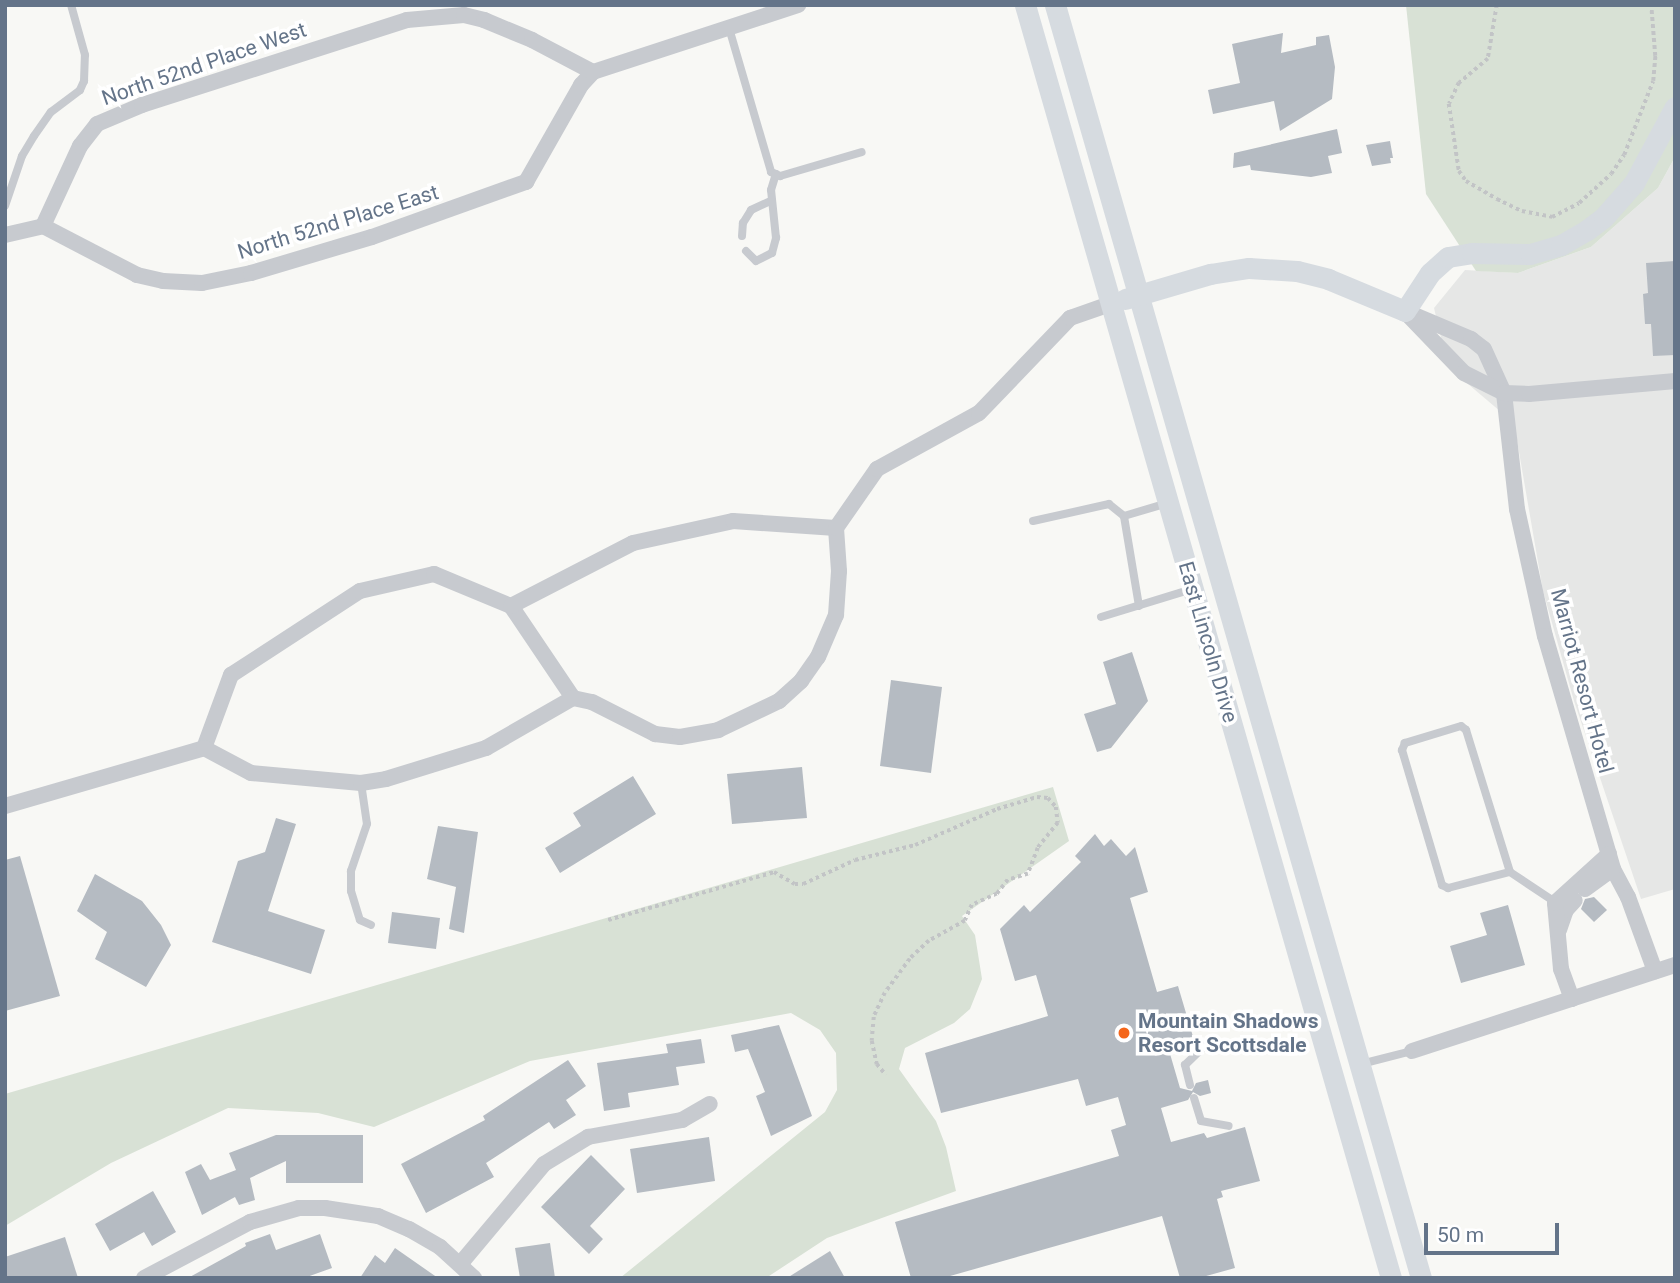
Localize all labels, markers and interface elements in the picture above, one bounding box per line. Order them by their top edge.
street label: North 52nd Place West [98,17,310,111]
street label: North 52nd Place East [235,179,441,265]
street label: East Lincoln Drive [1173,559,1243,725]
street label: Marriot Resort Hotel [1545,586,1619,776]
place label: Mountain Shadows Resort Scottsdale [1138,1008,1318,1058]
marker: Mountain Shadows Resort Scottsdale [1116,1025,1132,1041]
scale bar [1428,1210,1563,1254]
text: 50 m [1437,1223,1484,1247]

